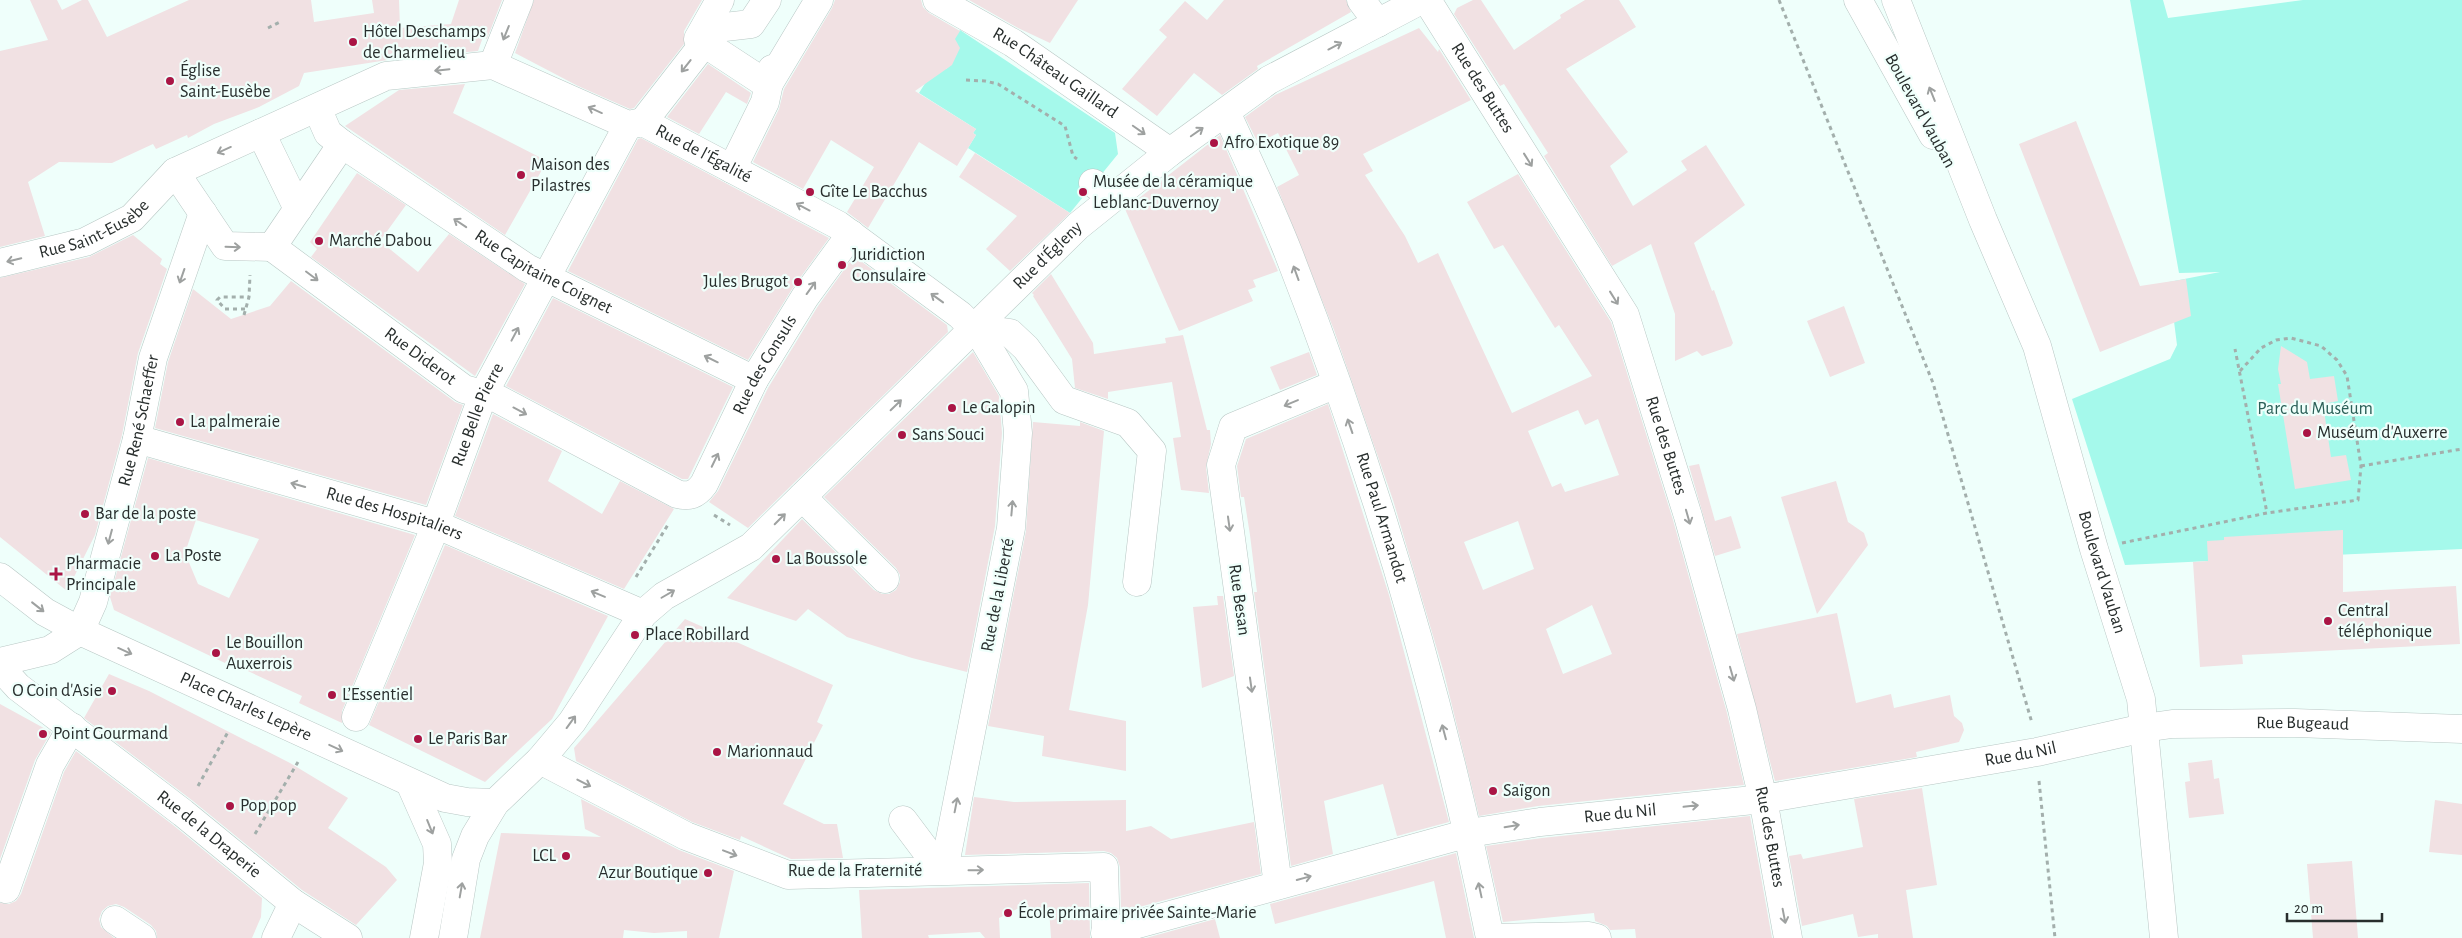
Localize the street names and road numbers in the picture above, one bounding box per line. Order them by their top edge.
street label: Rue Château Gaillard [990,24,1121,122]
street label: Rue des Buttes [1447,40,1517,136]
street label: Boulevard Vauban [1881,51,1959,171]
street label: Rue de l'Égalité [652,121,754,187]
street label: Rue Saint-Eusèbe [37,196,153,262]
street label: Rue d'Égleny [1010,218,1086,293]
street label: Rue Capitaine Coignet [471,227,615,318]
street label: Rue des Consuls [730,312,801,417]
street label: Rue Diderot [381,324,459,389]
street label: Rue René Schaeffer [116,353,162,488]
street label: Rue Belle Pierre [449,360,507,469]
street label: Rue des Buttes [1642,394,1690,497]
street label: Rue Paul Armandot [1352,450,1410,585]
street label: Rue des Hospitaliers [324,484,465,544]
street label: Boulevard Vauban [2075,509,2129,636]
street label: Rue de la Liberté [978,537,1018,653]
street label: Rue Besan [1225,563,1253,637]
street label: Place Charles Lepère [177,669,314,745]
street label: Rue Bugeaud [2256,714,2349,734]
street label: Rue du Nil [1983,739,2058,770]
street label: Rue des Buttes [1751,785,1788,889]
street label: Rue de la Draperie [153,787,264,882]
street label: Rue du Nil [1583,801,1657,826]
street label: Rue de la Fraternité [788,862,922,880]

